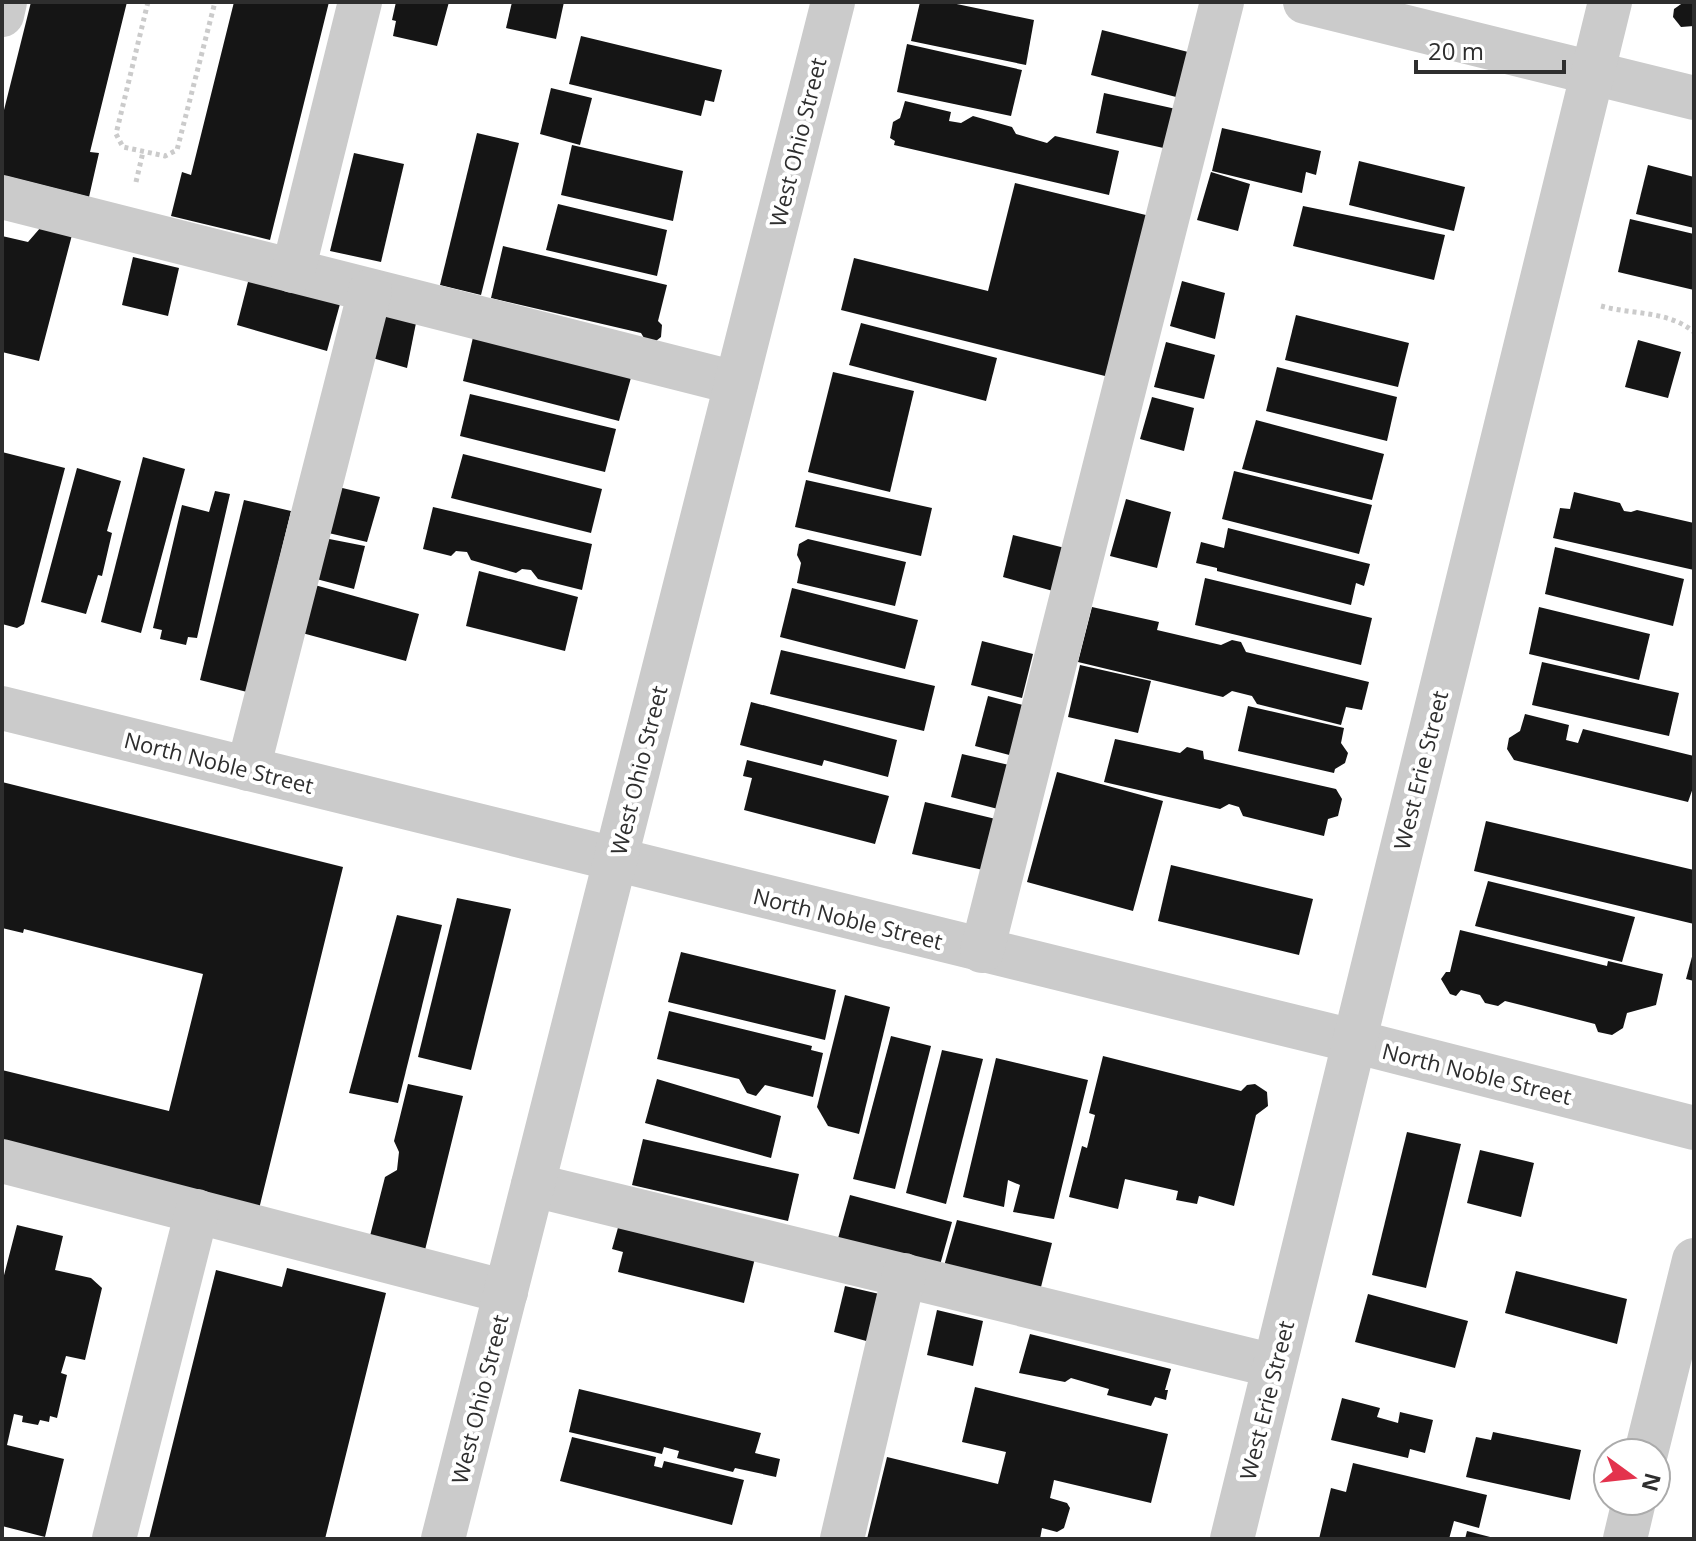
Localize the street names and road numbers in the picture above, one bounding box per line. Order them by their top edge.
street label: West Ohio Street [761,54,833,230]
street label: West Ohio Street [602,682,674,858]
street label: West Erie Street [1386,687,1454,853]
street label: North Noble Street [121,724,317,800]
street label: North Noble Street [750,880,946,956]
street label: North Noble Street [1379,1035,1575,1111]
street label: West Ohio Street [443,1311,515,1487]
street label: West Erie Street [1232,1317,1300,1483]

